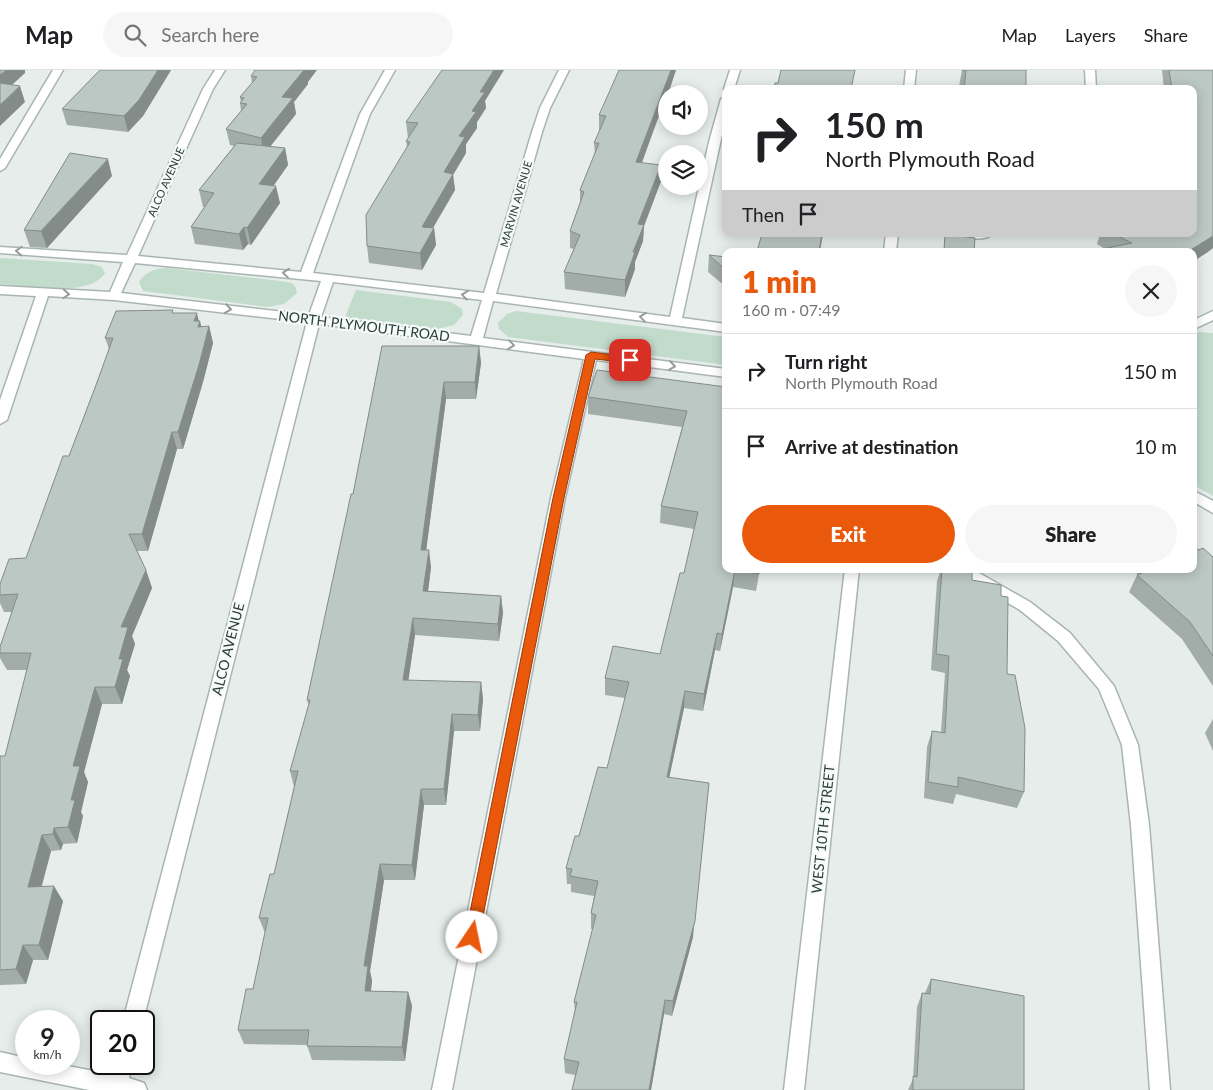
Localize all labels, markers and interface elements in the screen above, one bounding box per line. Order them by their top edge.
search box [103,12,453,57]
text: Map [25,20,73,49]
icon: search [121,21,149,49]
text: Search here [161,23,259,46]
text: Map [1001,24,1037,46]
text: Layers [1065,24,1116,46]
text: Share [1144,24,1188,46]
map controls [658,85,708,195]
button: sound [658,85,708,135]
text: 150 m [825,103,924,145]
icon: right [742,105,807,170]
street label: ALCO AVENUE [144,145,187,219]
button: layers [658,145,708,195]
text: North Plymouth Road [825,145,1035,172]
street label: MARVIN AVENUE [497,159,534,249]
icon: arrive [794,200,822,228]
text: Then [742,203,784,226]
one-way arrow [15,246,23,257]
text: 1 min [742,263,817,299]
button: close [1125,265,1177,317]
one-way arrow [282,268,290,279]
one-way arrow [62,288,70,299]
one-way arrow [460,290,468,301]
text: 160 m · 07:49 [742,300,841,319]
one-way arrow [224,303,232,314]
street label: NORTH PLYMOUTH ROAD [277,307,451,344]
one-way arrow [639,312,647,323]
one-way arrow [507,339,515,350]
pin [609,339,651,381]
icon: arrive [616,346,644,374]
text: Turn right [785,350,867,373]
icon: right [742,357,770,385]
one-way arrow [668,360,676,371]
text: 150 m [1123,360,1177,383]
text: North Plymouth Road [785,373,938,392]
icon: arrive [742,432,770,460]
text: Arrive at destination [785,435,958,458]
text: 10 m [1134,435,1177,458]
button: Exit [742,505,955,563]
button: Share [965,505,1177,563]
street label: ALCO AVENUE [208,601,247,697]
street label: WEST 10TH STREET [807,763,838,894]
position arrow [445,910,497,962]
speed limit sign: 20 [90,1010,155,1075]
text: 9 [40,1021,55,1051]
text: km/h [33,1047,62,1062]

